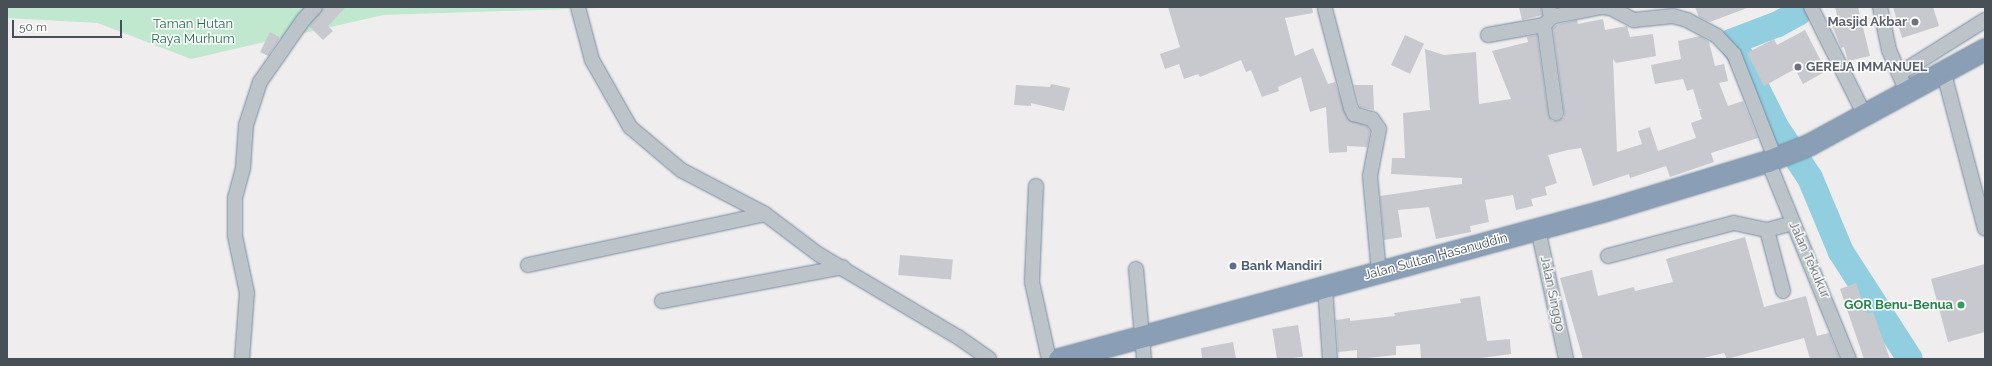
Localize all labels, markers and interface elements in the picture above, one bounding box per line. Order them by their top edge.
scale bar [14,12,124,38]
place label: Masjid Akbar [1827,14,1907,30]
park label: Taman Hutan Raya Murhum [151,17,235,48]
marker: Masjid Akbar [1910,17,1920,27]
text: 50 m [19,20,47,34]
place label: GEREJA IMMANUEL [1806,59,1928,75]
marker: GEREJA IMMANUEL [1793,62,1803,72]
street label: Jalan Tekukur [1785,219,1833,301]
street label: Jalan Sultan Hasanuddin [1362,230,1510,284]
street label: Jalan Singgo [1536,255,1568,333]
place label: Bank Mandiri [1241,258,1322,274]
marker: Bank Mandiri [1228,261,1238,271]
place label: GOR Benu-Benua [1844,297,1953,313]
marker: GOR Benu-Benua [1956,300,1966,310]

